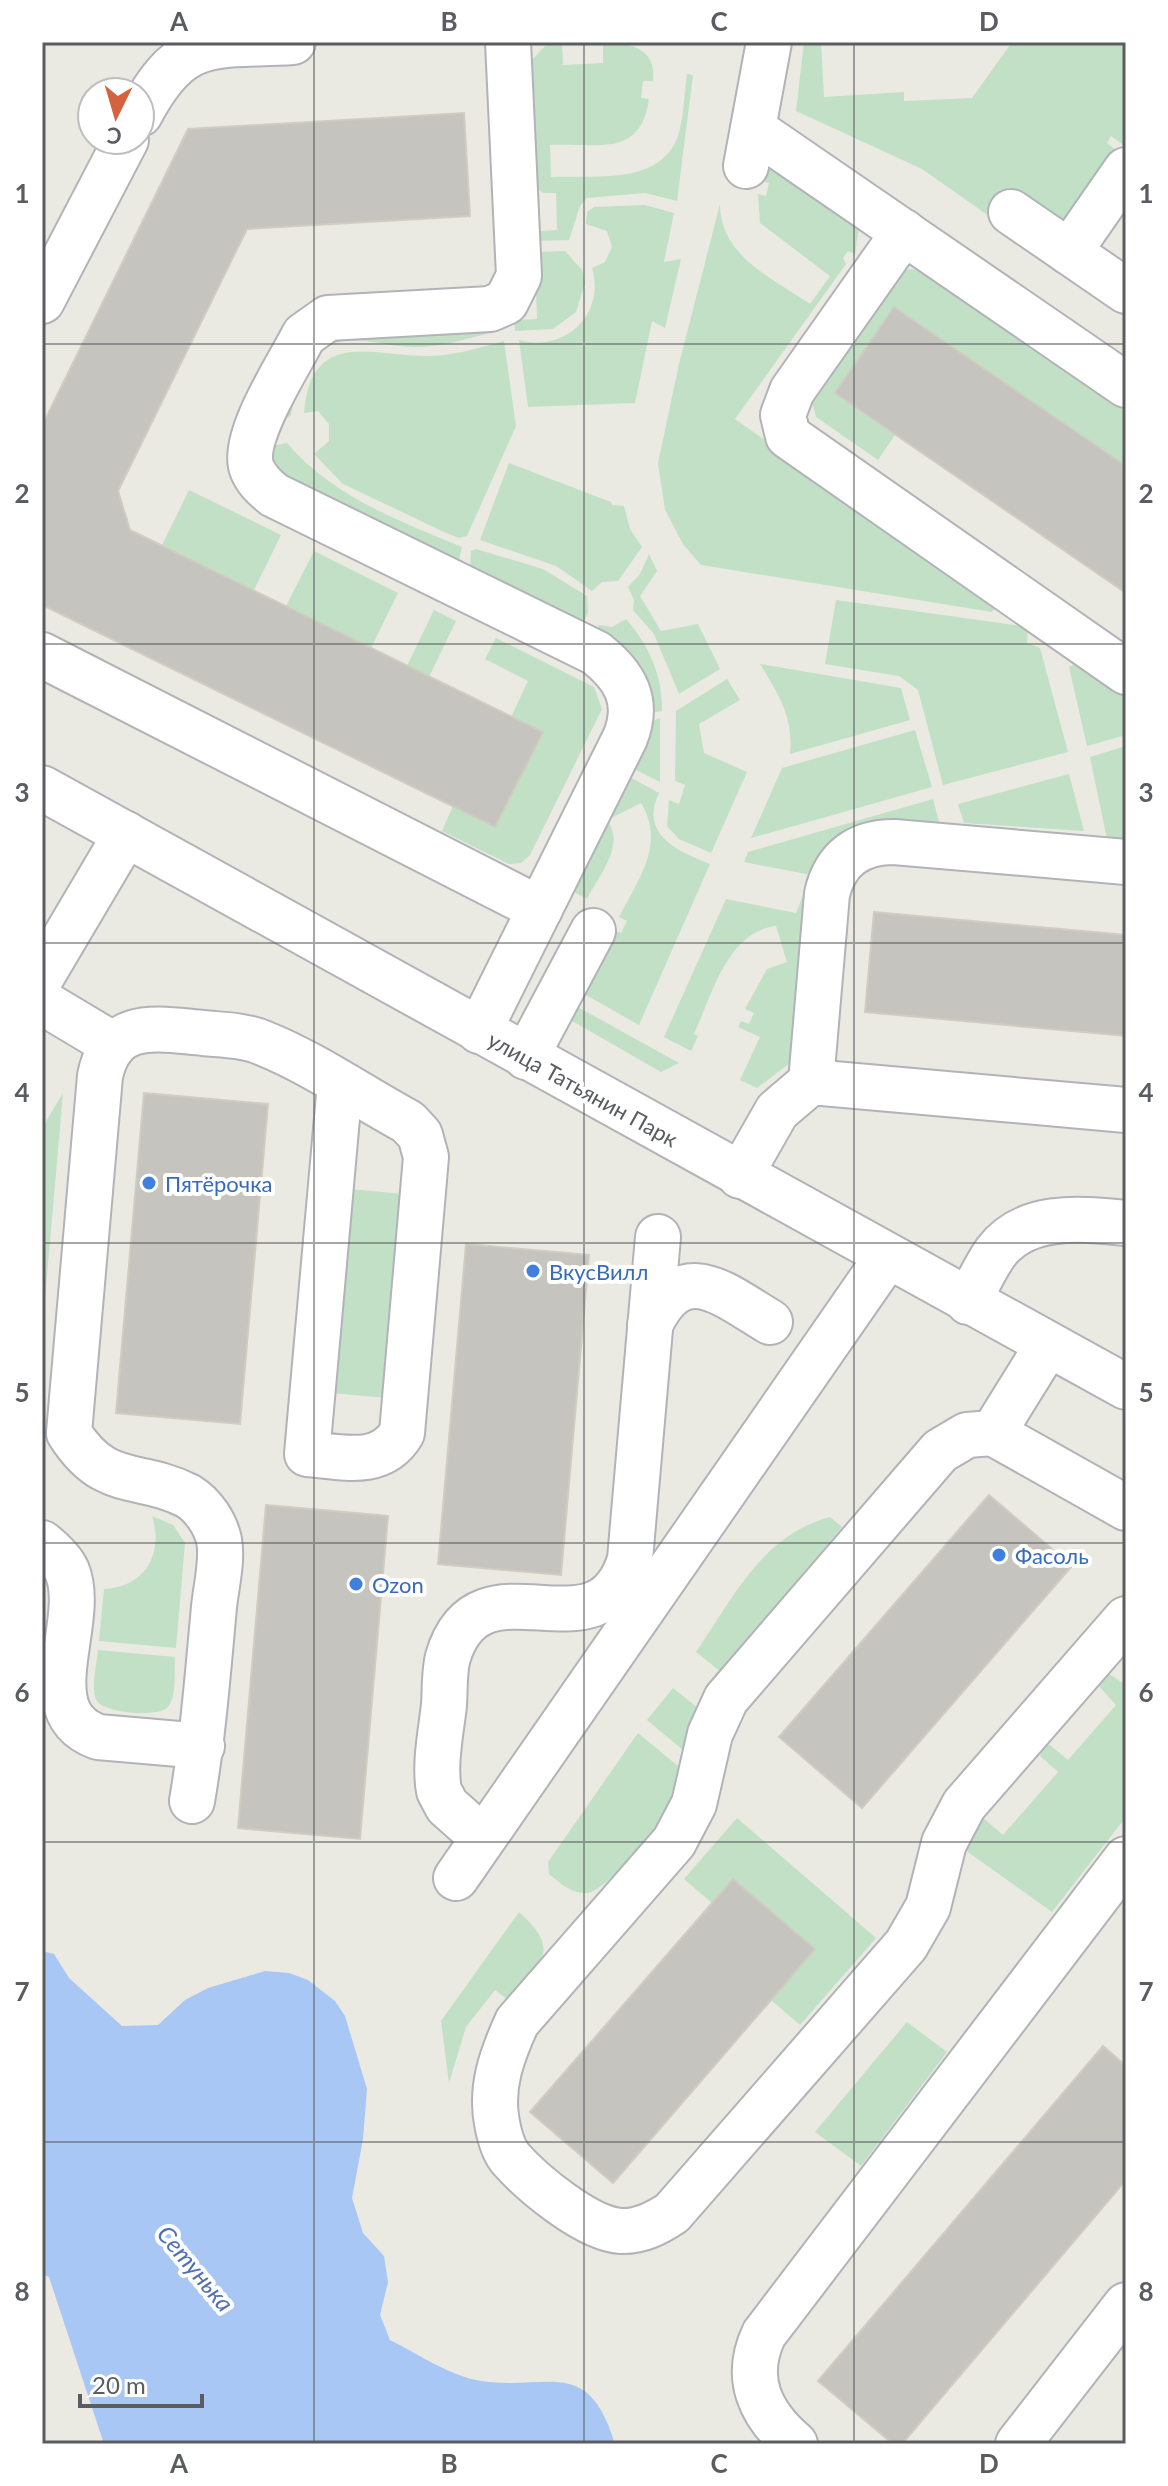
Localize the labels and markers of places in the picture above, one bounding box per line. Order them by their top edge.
place label: Пятёрочка [165,1170,272,1197]
marker: Пятёрочка [140,1174,158,1192]
place label: ВкусВилл [549,1258,648,1285]
marker: ВкусВилл [524,1262,542,1280]
place label: Фасоль [1015,1542,1089,1569]
marker: Фасоль [990,1546,1008,1564]
place label: Ozon [372,1571,424,1598]
marker: Ozon [347,1575,365,1593]

